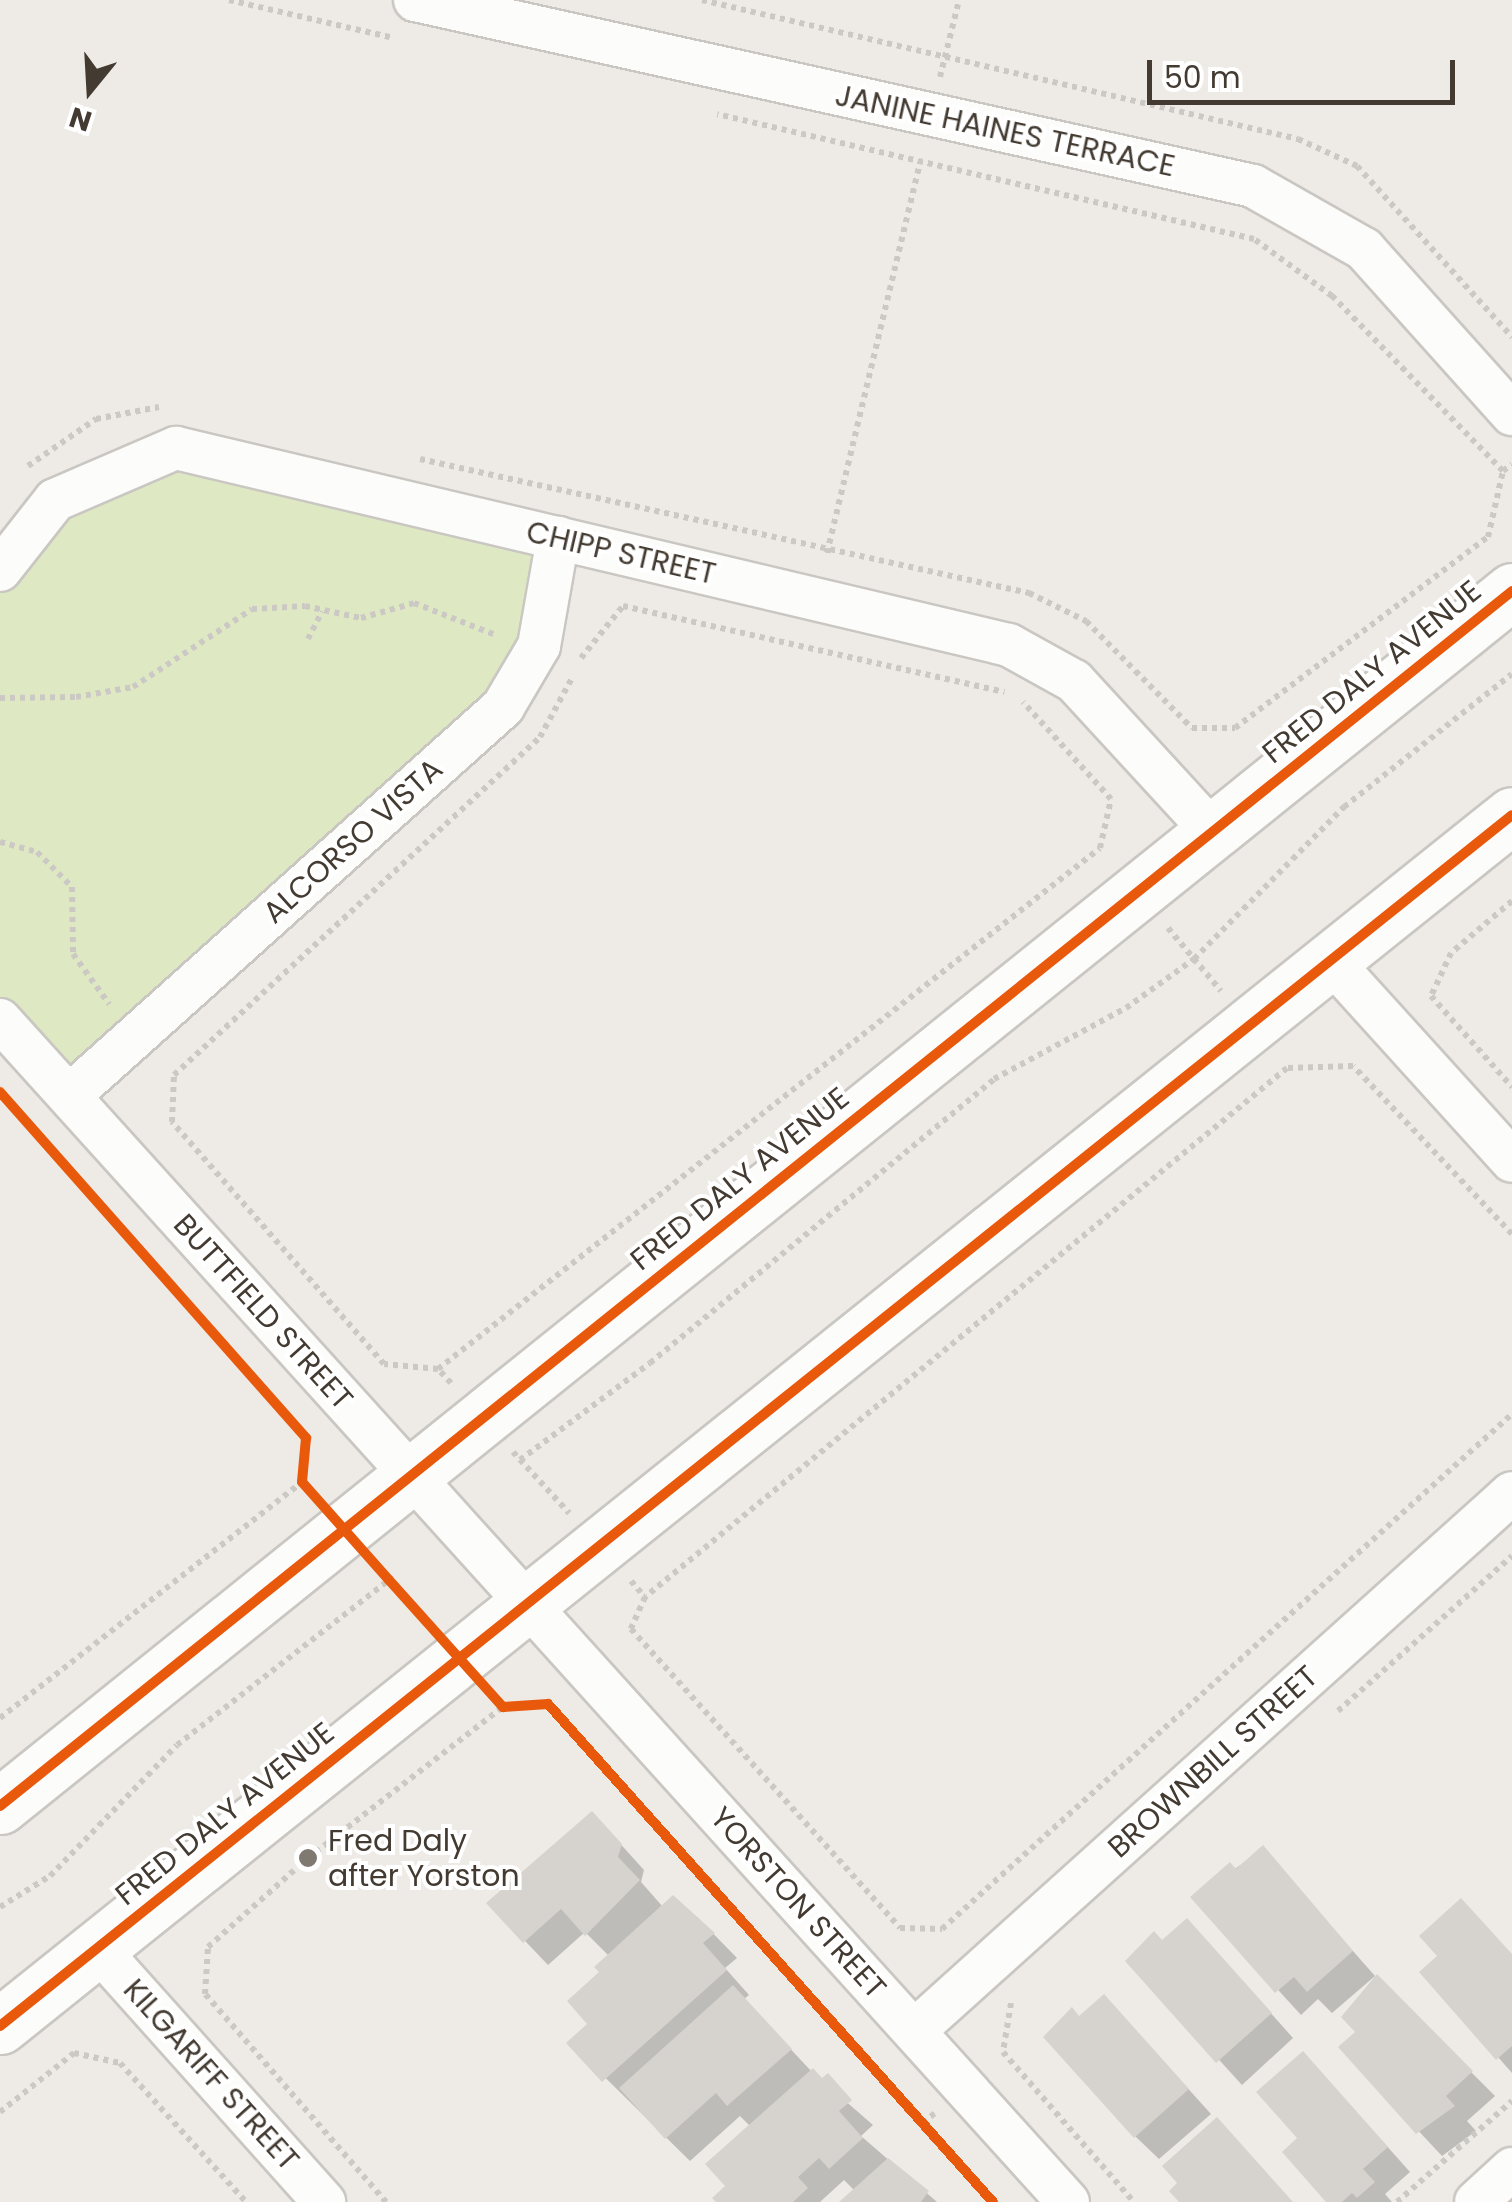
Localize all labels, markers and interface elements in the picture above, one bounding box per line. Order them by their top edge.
north arrow [40,40,140,140]
scale bar [1152,40,1460,102]
text: 50 m [1164,56,1241,99]
street label: JANINE HAINES TERRACE [832,77,1178,185]
text: N [65,97,97,141]
street label: CHIPP STREET [523,514,719,592]
street label: FRED DALY AVENUE [1256,573,1488,771]
street label: ALCORSO VISTA [256,751,450,931]
street label: FRED DALY AVENUE [624,1080,856,1278]
street label: BUTTFIELD STREET [166,1207,360,1417]
street label: BROWNBILL STREET [1101,1659,1325,1865]
street label: FRED DALY AVENUE [109,1715,341,1913]
street label: YORSTON STREET [703,1800,893,2006]
place label: Fred Daly after Yorston [328,1823,520,1894]
marker: Fred Daly after Yorston [297,1847,319,1869]
street label: KILGARIFF STREET [116,1972,306,2178]

